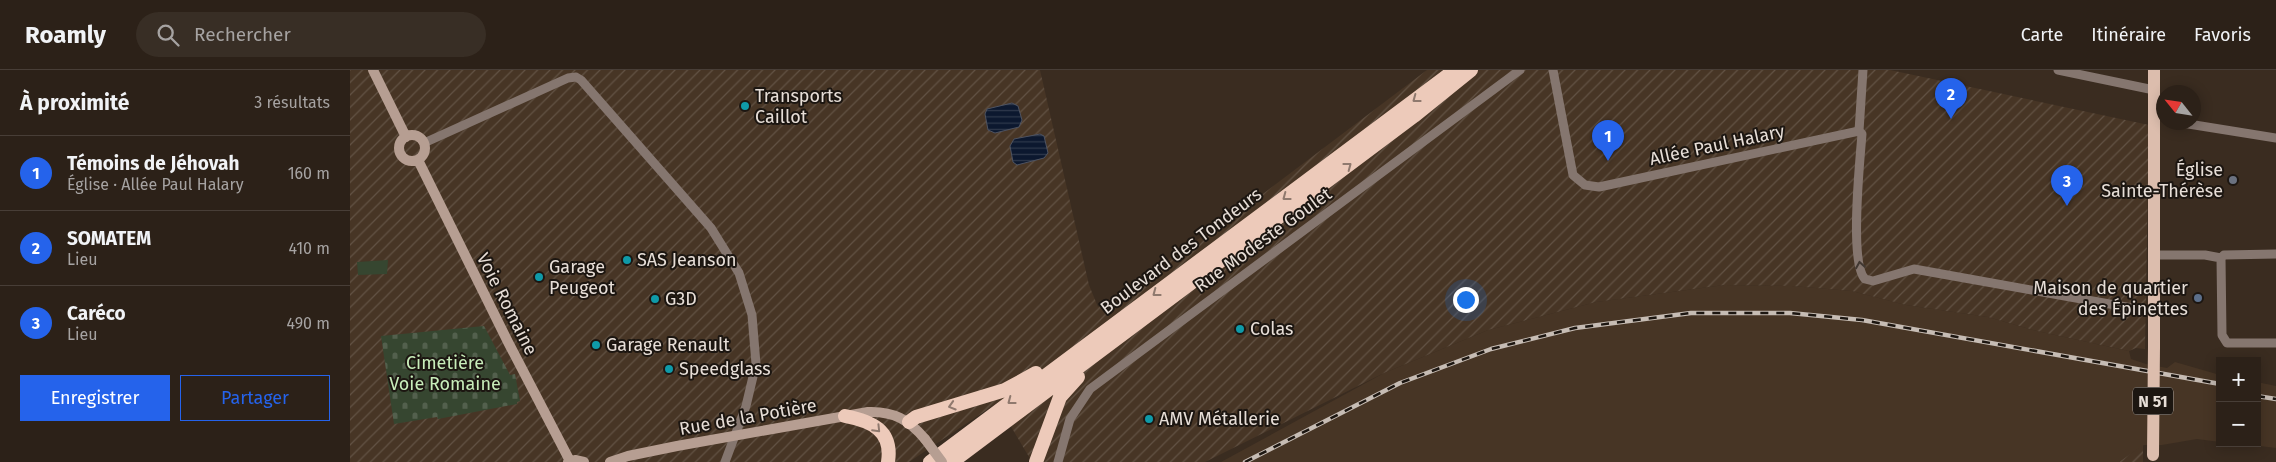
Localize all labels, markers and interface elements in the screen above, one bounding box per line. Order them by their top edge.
search box [136,12,486,57]
text: Roamly [25,21,106,49]
icon: search [154,21,182,49]
text: Rechercher [194,23,291,46]
text: Carte [2021,24,2063,46]
text: Itinéraire [2091,24,2166,46]
text: Favoris [2194,24,2251,46]
pin: 2 [1935,78,1967,119]
place label: Transports Caillot [755,85,842,128]
north arrow [2156,85,2201,130]
text: À proximité [20,90,129,116]
text: 3 résultats [254,93,330,112]
one-way arrow [1413,94,1422,102]
marker: Transports Caillot [739,100,751,112]
pin: 1 [1592,120,1624,161]
street label: Allée Paul Halary [1647,120,1787,170]
text: Témoins de Jéhovah [67,152,239,175]
place label: Église Sainte-Thérèse [2101,158,2223,202]
one-way arrow [1342,163,1352,172]
text: 1 [32,164,40,183]
text: 160 m [288,164,330,183]
pin: 3 [2051,165,2083,206]
marker: Église Sainte-Thérèse [2227,174,2239,186]
text: Église · Allée Paul Halary [67,175,244,194]
street label: Boulevard des Tondeurs [1096,183,1266,319]
street label: Rue Modeste Goulet [1190,183,1336,297]
one-way arrow [1283,191,1292,199]
text: SOMATEM [67,227,151,250]
text: 2 [32,239,40,258]
text: 410 m [289,239,330,258]
street label: Voie Romaine [472,249,542,359]
place label: SAS Jeanson [637,249,737,271]
text: Lieu [67,250,98,269]
marker: SAS Jeanson [621,254,633,266]
place label: Garage Peugeot [549,256,616,299]
one-way arrow [1855,261,1865,270]
marker: Garage Peugeot [533,271,545,283]
place label: Maison de quartier des Épinettes [2033,277,2188,320]
your location [1453,287,1479,313]
place label: G3D [665,288,697,310]
one-way arrow [1153,288,1162,296]
marker: Maison de quartier des Épinettes [2192,292,2204,304]
marker: G3D [649,293,661,305]
text: Caréco [67,302,126,325]
text: 3 [32,314,40,333]
text: 490 m [287,314,330,333]
place label: Colas [1250,318,1293,340]
marker: Colas [1234,323,1246,335]
text: Lieu [67,325,98,344]
place label: Garage Renault [606,334,730,356]
marker: Garage Renault [590,339,602,351]
park label: Cimetière Voie Romaine [389,352,501,395]
map controls [2216,357,2261,447]
button: + [2216,357,2261,402]
place label: Speedglass [679,358,771,380]
marker: Speedglass [663,363,675,375]
button: Enregistrer [20,375,170,421]
button: Partager [180,375,330,421]
road number: N 51 [2133,388,2173,414]
street label: Rue de la Potière [678,394,818,440]
one-way arrow [1007,395,1017,404]
one-way arrow [948,401,956,411]
button: − [2216,402,2261,447]
place label: AMV Métallerie [1159,408,1280,430]
marker: AMV Métallerie [1143,413,1155,425]
one-way arrow [871,424,880,433]

